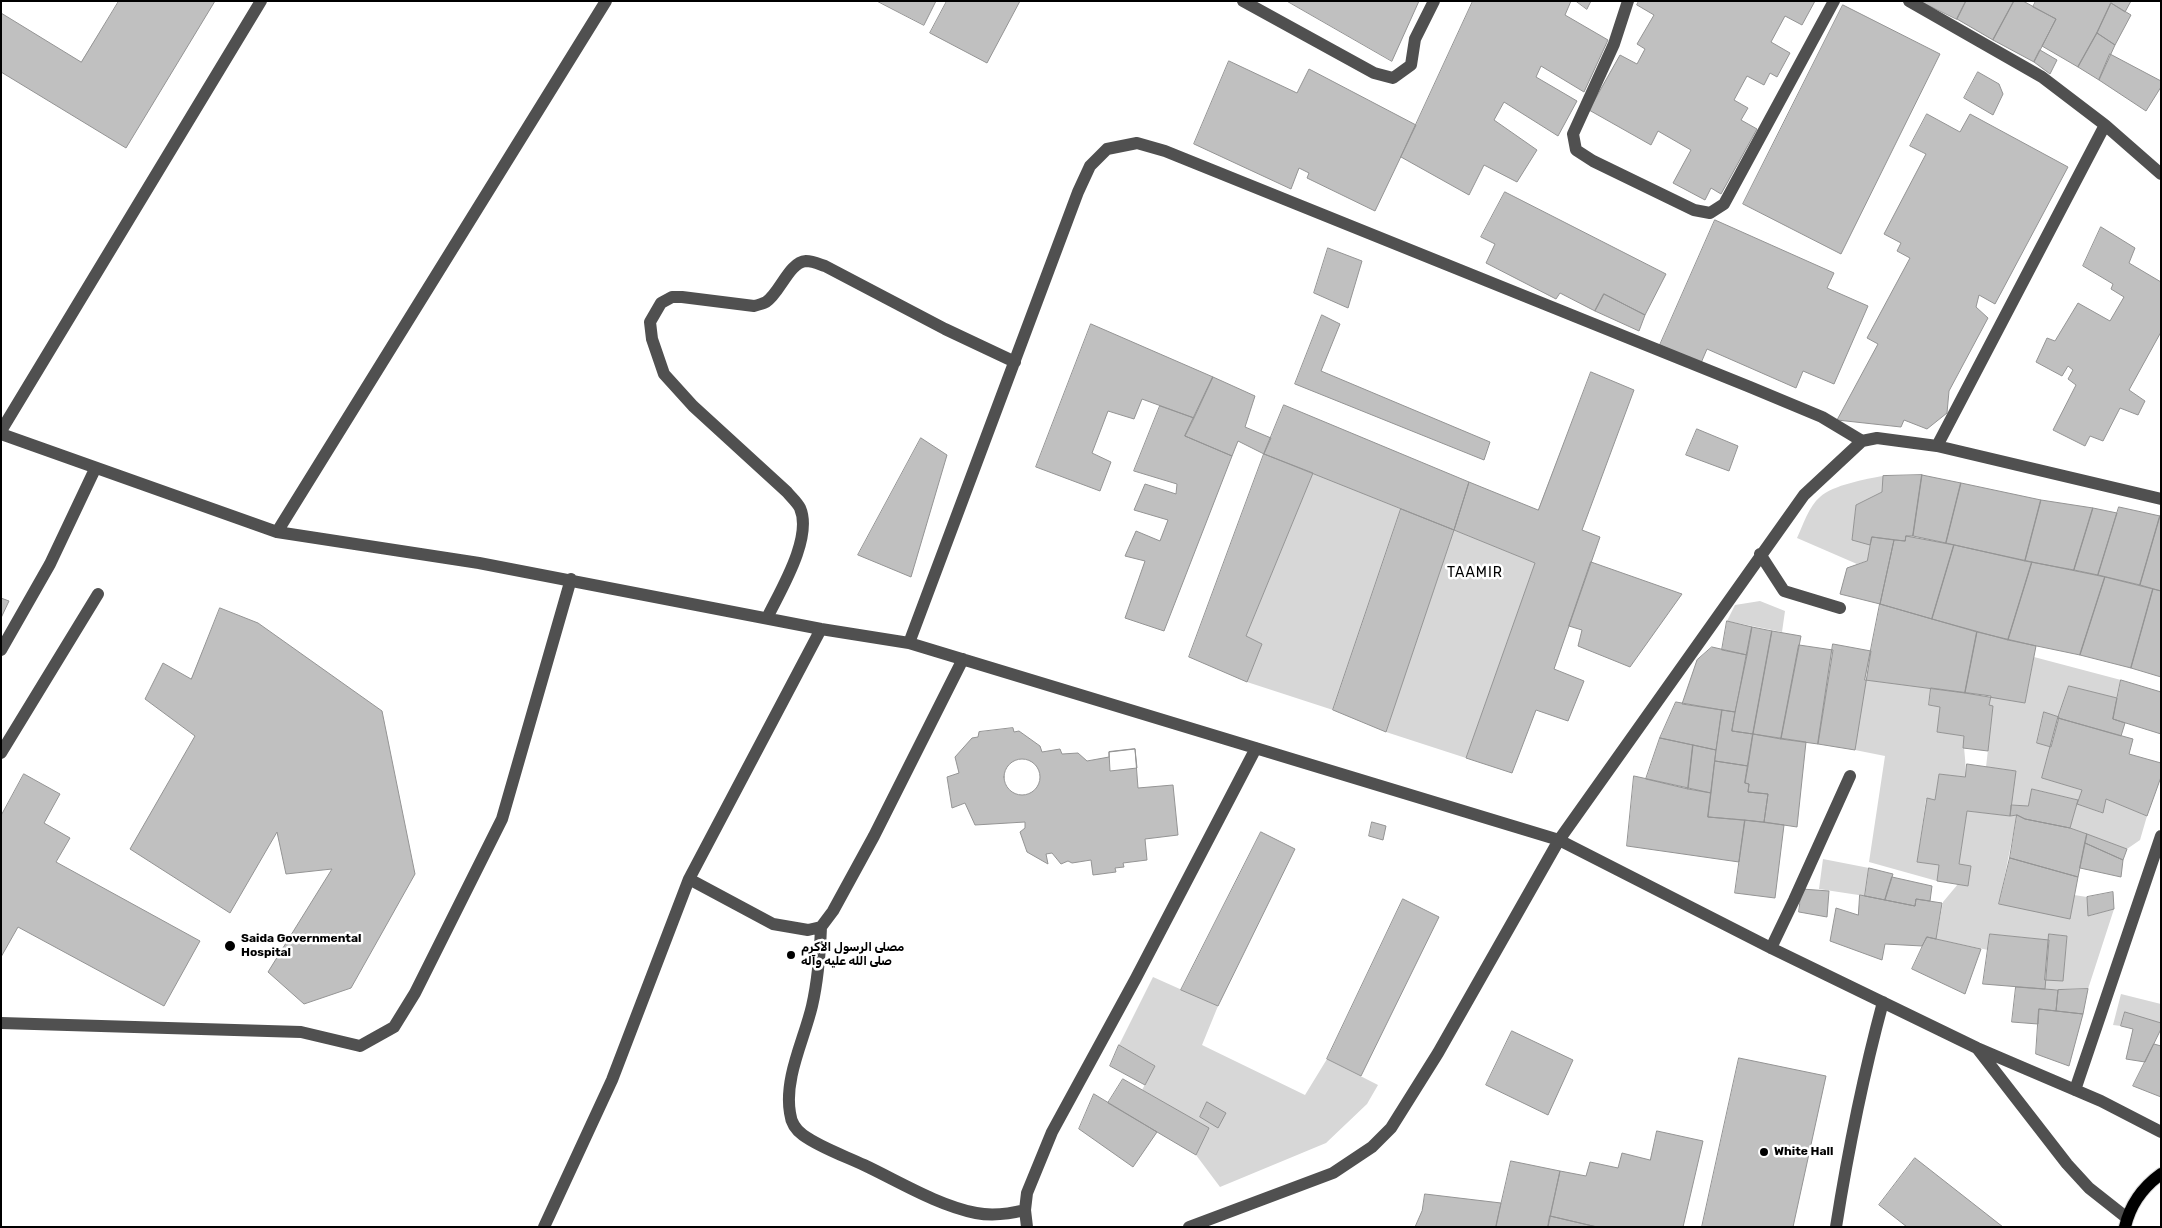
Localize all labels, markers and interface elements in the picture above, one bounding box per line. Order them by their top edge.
district label: TAAMIR [1446,565,1504,581]
place label: Saida Governmental Hospital [241,932,361,960]
marker: Saida Governmental Hospital [223,939,237,953]
place label: مصلى الرسول الأكرم صلى الله عليه وآله [801,941,904,969]
marker: مصلى الرسول الأكرم صلى الله عليه وآله [785,949,797,961]
place label: White Hall [1774,1145,1833,1159]
marker: White Hall [1758,1146,1770,1158]

